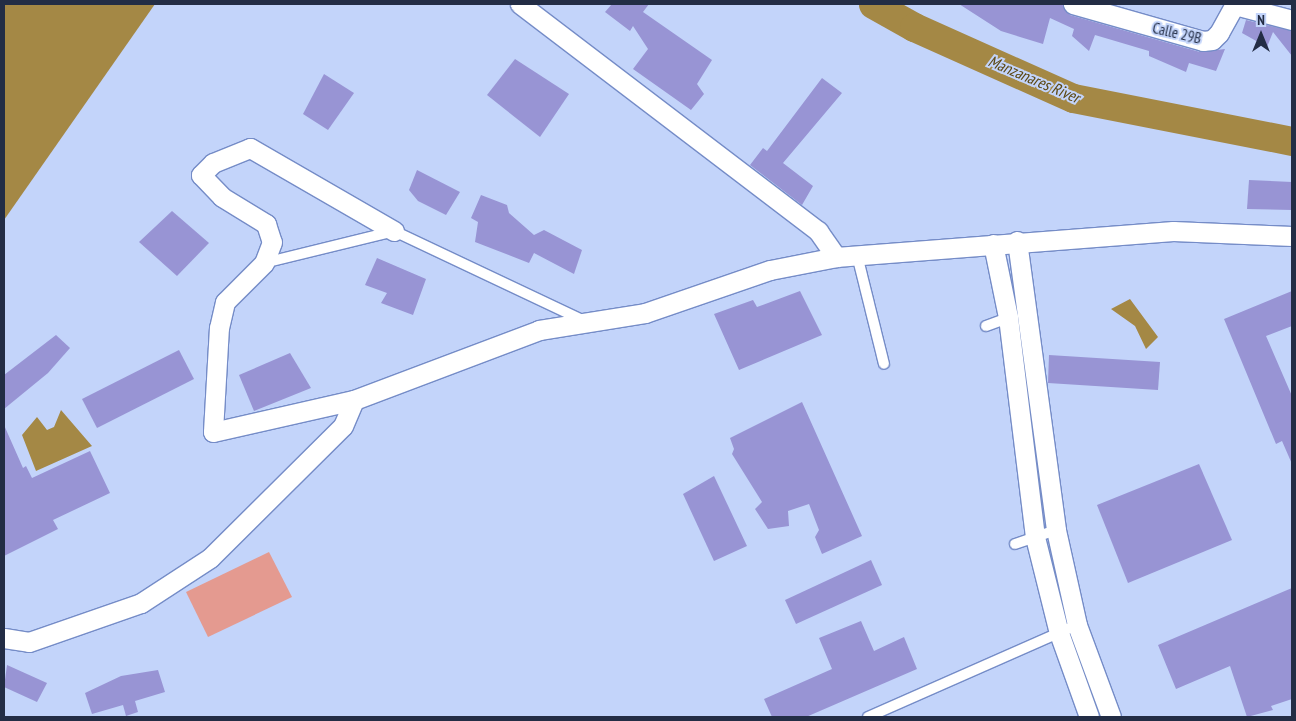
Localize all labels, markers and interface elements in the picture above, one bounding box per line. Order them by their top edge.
north arrow [1236,10,1286,60]
text: N [1257,11,1265,29]
street label: Calle 29B [1151,19,1203,47]
water label: Manzanares River [985,51,1083,107]

